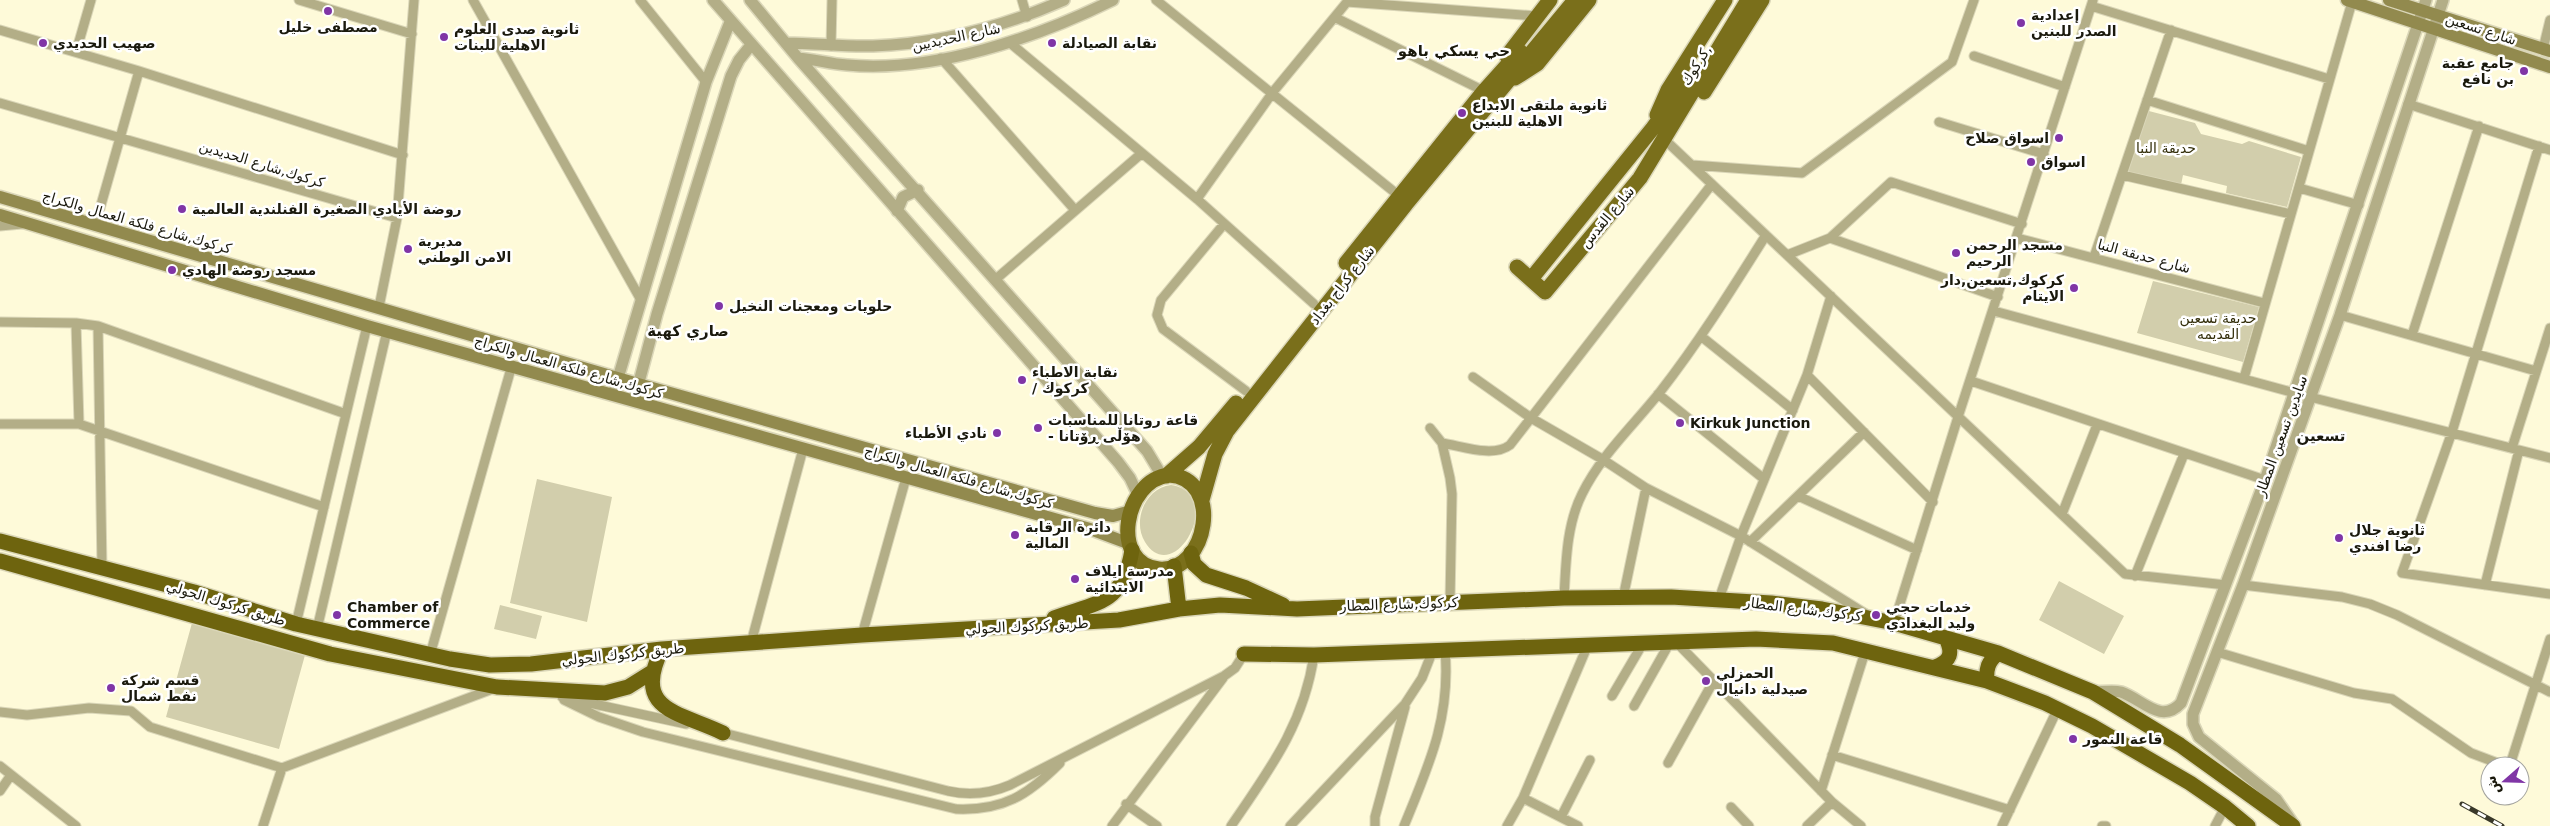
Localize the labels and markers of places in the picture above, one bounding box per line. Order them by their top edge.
marker: مصطفى خليل [322,5,334,17]
place label: إعدادية الصدر للبنين [2031,7,2117,40]
marker: إعدادية الصدر للبنين [2015,17,2027,29]
place label: مصطفى خليل [278,19,378,35]
place label: ثانوية صدى العلوم الاهلية للبنات [454,21,579,53]
marker: ثانوية صدى العلوم الاهلية للبنات [438,31,450,43]
place label: صهيب الحديدي [53,35,156,53]
place label: نقابة الصيادلة [1062,35,1157,51]
marker: صهيب الحديدي [37,37,49,49]
marker: نقابة الصيادلة [1046,37,1058,49]
place label: جامع عقبة بن نافع [2442,55,2514,88]
marker: جامع عقبة بن نافع [2518,65,2530,77]
place label: ثانوية ملتقى الابداع الاهلية للبنين [1472,97,1607,130]
marker: ثانوية ملتقى الابداع الاهلية للبنين [1456,107,1468,119]
place label: اسواق صلاح [1965,130,2049,147]
marker: اسواق صلاح [2053,132,2065,144]
place label: اسواق [2041,154,2086,171]
marker: اسواق [2025,156,2037,168]
place label: روضة الأيادي الصغيرة الفنلندية العالمية [192,201,462,219]
marker: روضة الأيادي الصغيرة الفنلندية العالمية [176,203,188,215]
place label: مديرية الامن الوطني [418,233,511,266]
place label: مسجد الرحمن الرحيم [1966,237,2063,270]
marker: مديرية الامن الوطني [402,243,414,255]
marker: مسجد الرحمن الرحيم [1950,247,1962,259]
place label: مسجد روضة الهادي [182,262,316,280]
marker: مسجد روضة الهادي [166,264,178,276]
place label: كركوك,تسعين,دار الايتام [1940,272,2065,304]
marker: كركوك,تسعين,دار الايتام [2068,282,2080,294]
place label: حلويات ومعجنات النخيل [729,298,892,315]
marker: حلويات ومعجنات النخيل [713,300,725,312]
place label: نقابة الاطباء / كركوك [1032,364,1118,397]
marker: نقابة الاطباء / كركوك [1016,374,1028,386]
place label: قاعة روتانا للمناسبات - هۆڵی ڕۆتانا [1048,412,1198,445]
place label: Kirkuk Junction [1690,415,1811,431]
marker: Kirkuk Junction [1674,417,1686,429]
marker: قاعة روتانا للمناسبات - هۆڵی ڕۆتانا [1032,422,1044,434]
place label: نادي الأطباء [905,425,987,443]
marker: نادي الأطباء [991,427,1003,439]
place label: دائرة الرقابة المالية [1025,519,1111,551]
place label: ثانوية جلال رضا افندي [2349,522,2425,556]
marker: دائرة الرقابة المالية [1009,529,1021,541]
marker: ثانوية جلال رضا افندي [2333,532,2345,544]
place label: مدرسة ايلاف الابتدائية [1085,563,1174,595]
marker: مدرسة ايلاف الابتدائية [1069,573,1081,585]
place label: Chamber of Commerce [347,599,439,631]
place label: خدمات حجي وليد البغدادي [1886,599,1975,633]
marker: Chamber of Commerce [331,609,343,621]
marker: خدمات حجي وليد البغدادي [1870,609,1882,621]
place label: الحمزلي صيدلية دانيال [1716,665,1808,697]
place label: قسم شركة نفط شمال [121,672,199,704]
marker: الحمزلي صيدلية دانيال [1700,675,1712,687]
marker: قسم شركة نفط شمال [105,682,117,694]
place label: قاعة النمور [2082,731,2162,748]
marker: قاعة النمور [2067,733,2079,745]

